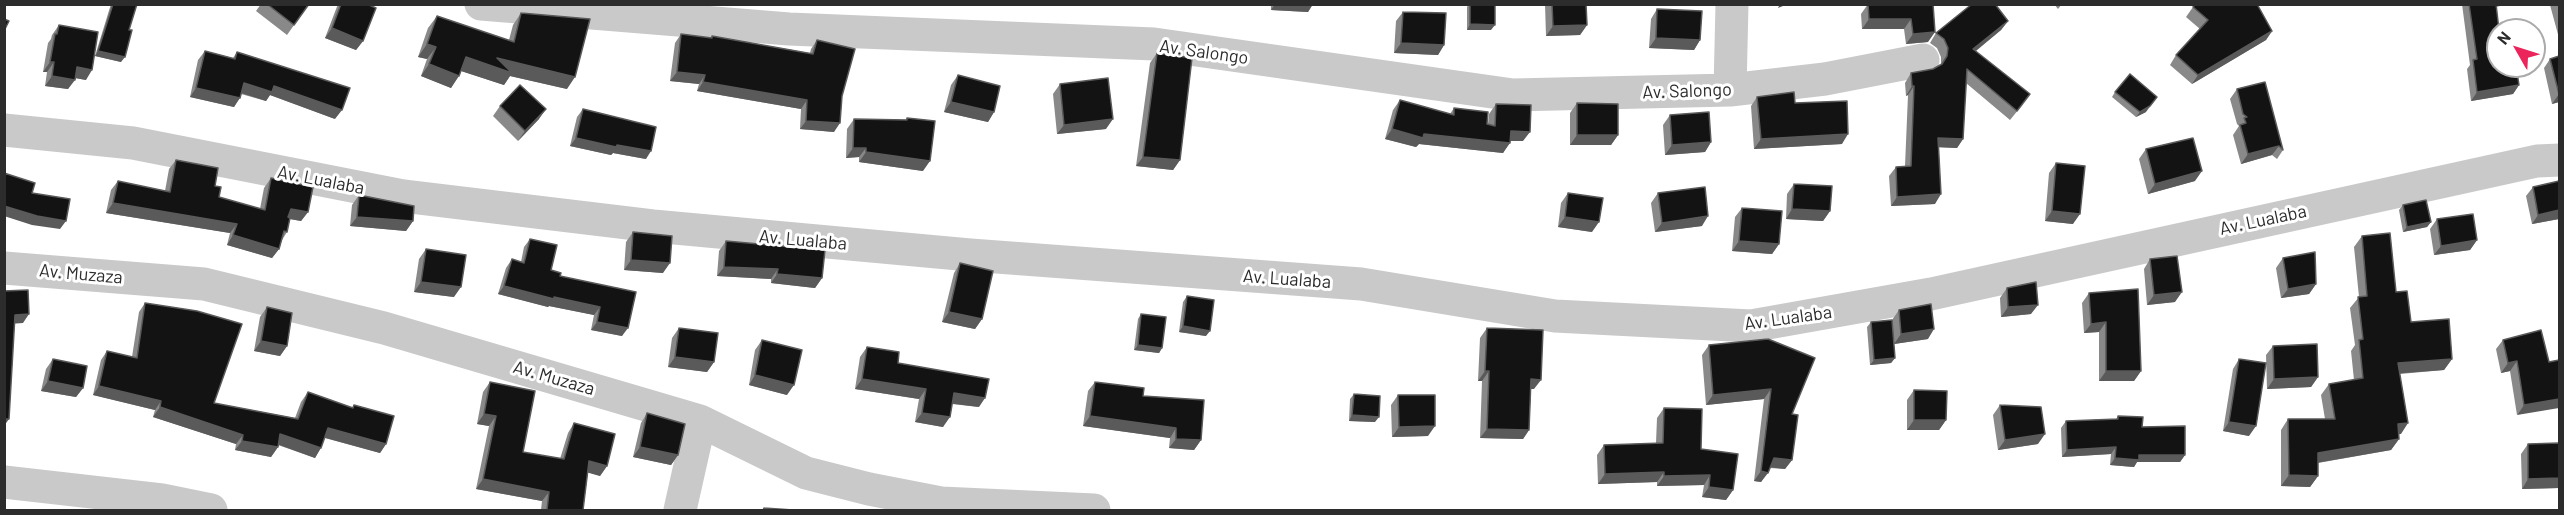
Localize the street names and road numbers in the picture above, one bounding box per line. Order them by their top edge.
street label: Av. Salongo [1158,35,1250,69]
street label: Av. Salongo [1642,79,1732,103]
street label: Av. Lualaba [276,161,366,199]
street label: Av. Lualaba [2218,200,2308,240]
street label: Av. Lualaba [758,225,848,255]
street label: Av. Muzaza [38,260,124,288]
street label: Av. Lualaba [1242,265,1332,293]
street label: Av. Lualaba [1743,301,1833,335]
street label: Av. Muzaza [511,356,597,400]

